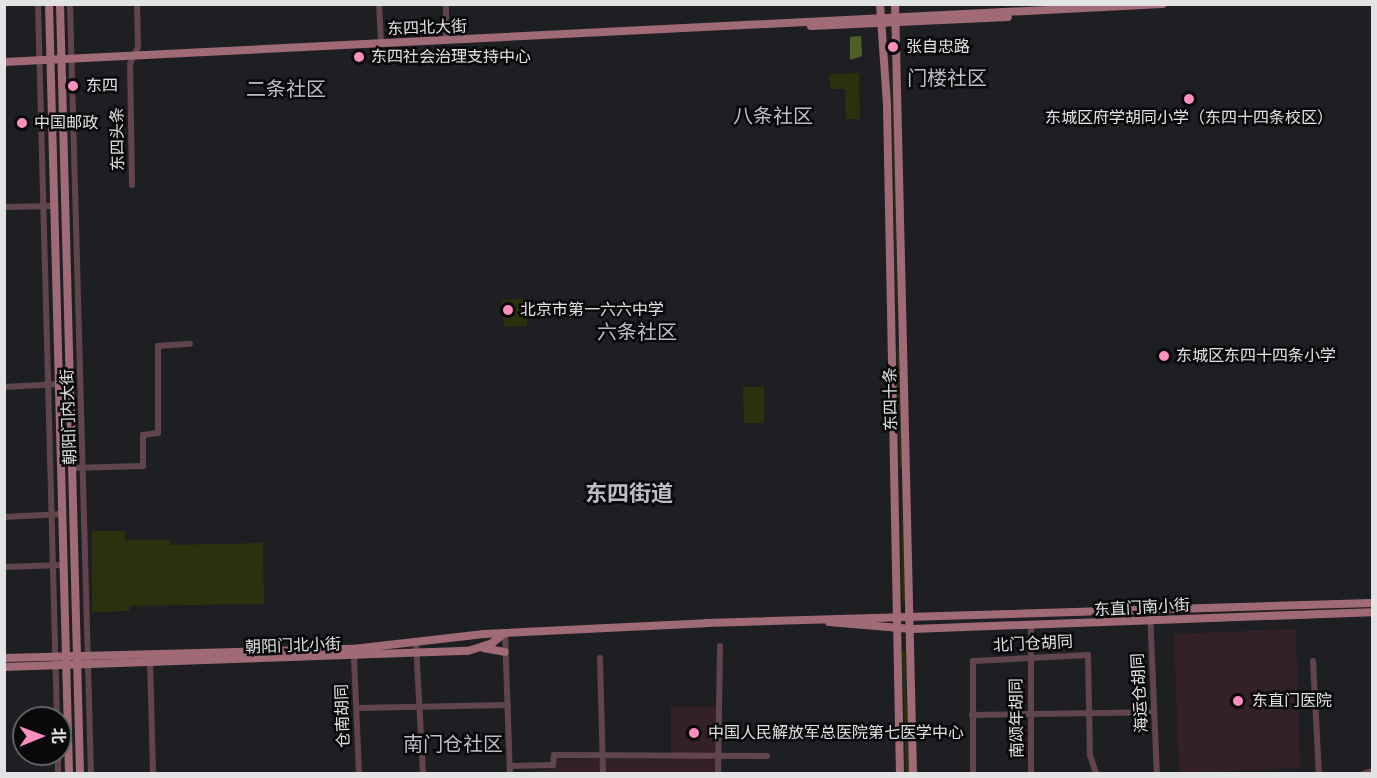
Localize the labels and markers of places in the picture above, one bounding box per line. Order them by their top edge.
place label: 张自忠路 [906,37,970,57]
marker: 张自忠路 [884,38,902,56]
place label: 东四社会治理支持中心 [371,47,531,67]
marker: 东四社会治理支持中心 [352,50,366,64]
place label: 东四 [86,76,118,96]
marker: 东四 [64,77,82,95]
marker: 东城区府学胡同小学（东四十四条校区） [1182,92,1196,106]
place label: 东城区府学胡同小学（东四十四条校区） [1045,108,1333,128]
place label: 中国邮政 [34,113,98,133]
marker: 中国邮政 [15,116,29,130]
place label: 北京市第一六六中学 [520,300,664,320]
marker: 北京市第一六六中学 [501,303,515,317]
place label: 东城区东四十四条小学 [1176,346,1336,366]
marker: 东城区东四十四条小学 [1157,349,1171,363]
place label: 东直门医院 [1252,691,1332,711]
marker: 东直门医院 [1229,692,1247,710]
place label: 中国人民解放军总医院第七医学中心 [708,723,964,743]
marker: 中国人民解放军总医院第七医学中心 [685,724,703,742]

